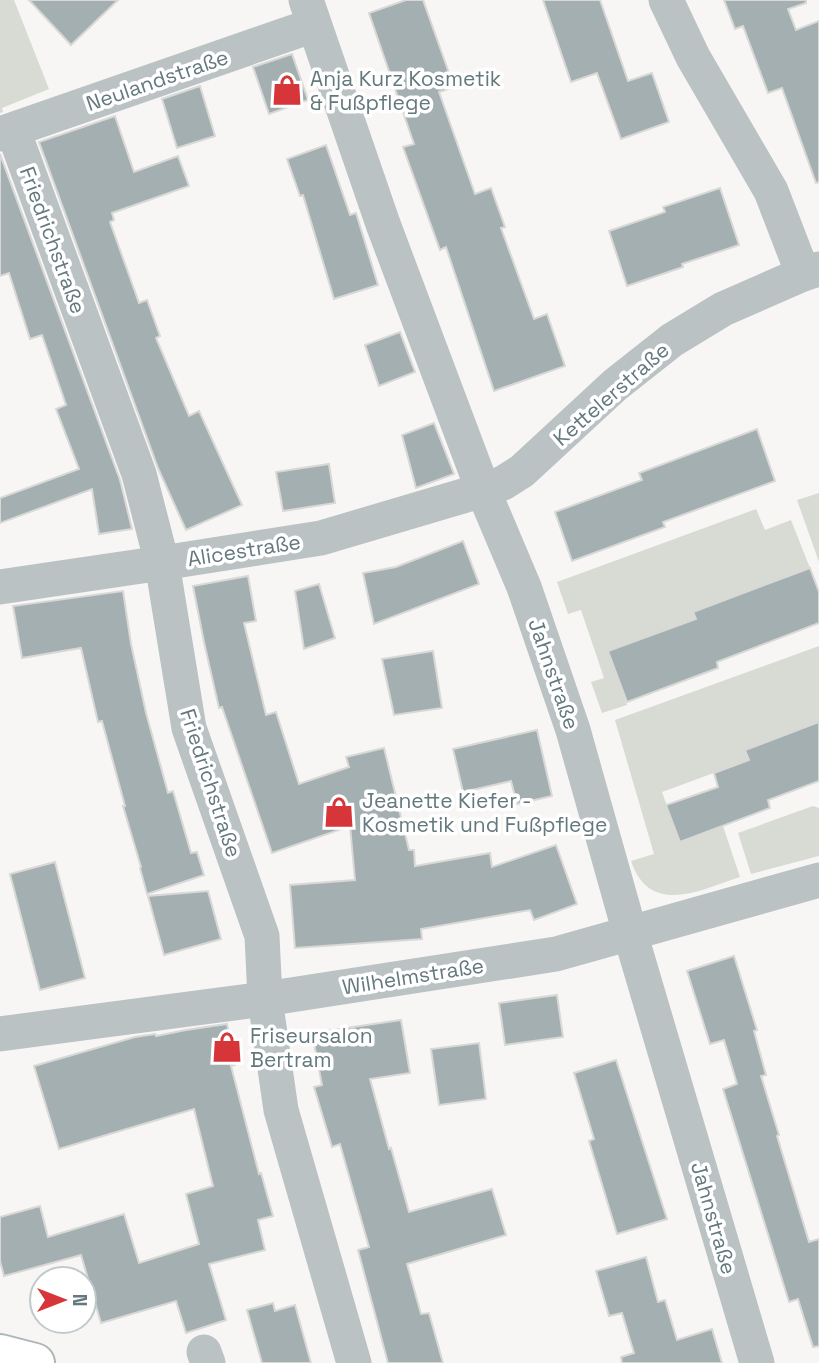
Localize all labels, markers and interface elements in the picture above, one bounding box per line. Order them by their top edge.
street label: Neulandstraße [82,43,232,117]
place label: Anja Kurz Kosmetik & Fußpflege [310,65,501,116]
shop icon: Anja Kurz Kosmetik & Fußpflege [270,73,304,107]
street label: Friedrichstraße [14,163,92,317]
street label: Kettelerstraße [548,336,674,452]
street label: Alicestraße [185,528,303,572]
street label: Jahnstraße [522,615,586,733]
street label: Friedrichstraße [174,705,248,861]
place label: Jeanette Kiefer - Kosmetik und Fußpflege [362,787,607,838]
shop icon: Jeanette Kiefer - Kosmetik und Fußpflege [322,795,356,829]
street label: Wilhelmstraße [340,951,486,1001]
place label: Friseursalon Bertram [250,1022,373,1073]
shop icon: Friseursalon Bertram [210,1030,244,1064]
street label: Jahnstraße [685,1159,743,1277]
north arrow [28,1265,98,1335]
text: N [67,1294,92,1306]

